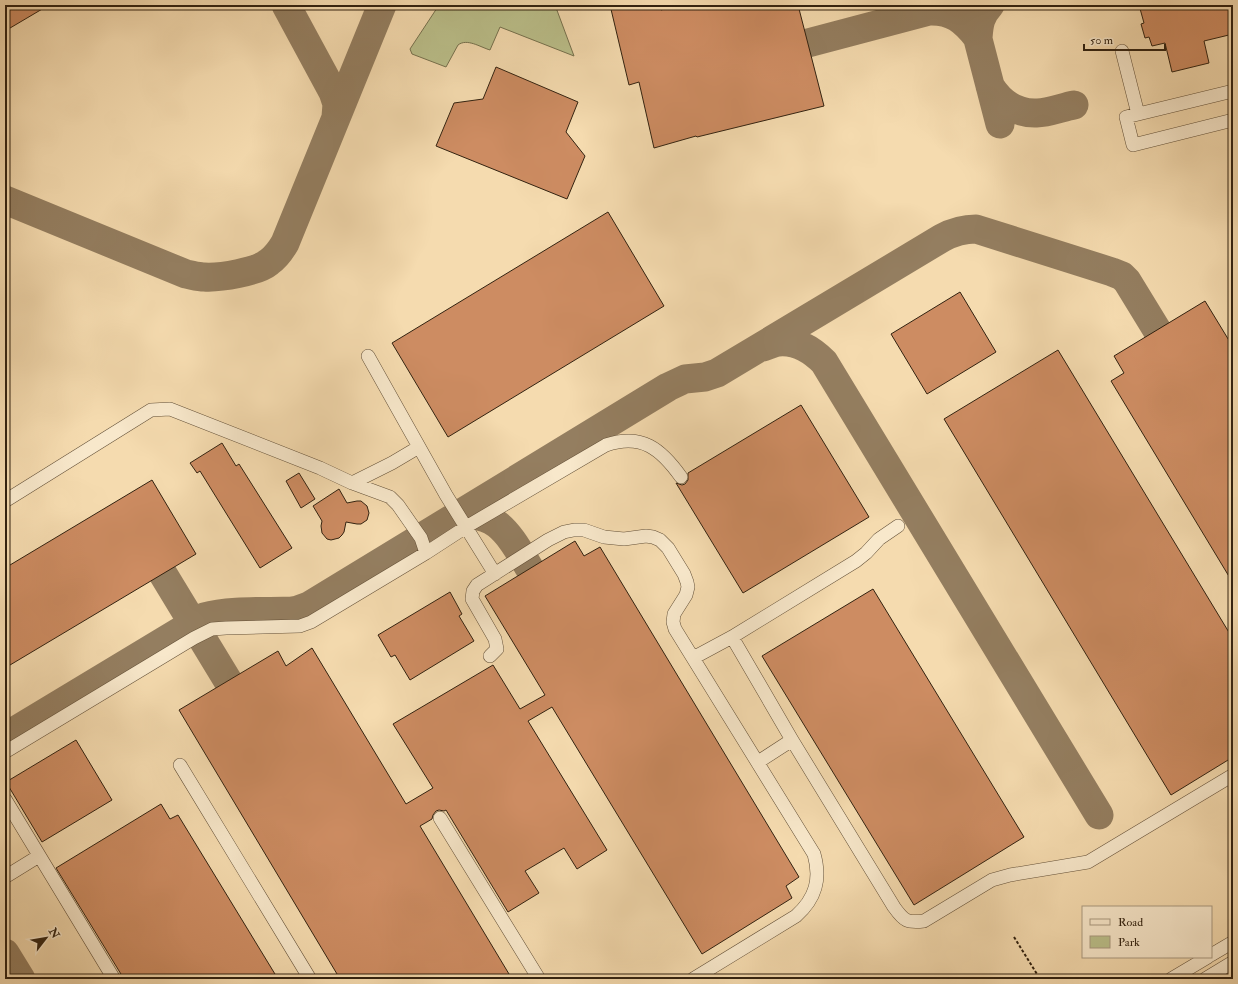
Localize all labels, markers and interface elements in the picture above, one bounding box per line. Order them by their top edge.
scale bar [1084,26,1165,52]
text: 50 m [1090,33,1114,48]
legend [1082,906,1212,958]
text: Road [1118,915,1143,930]
north arrow [26,918,66,958]
text: N [46,925,63,942]
text: Park [1118,935,1140,950]

